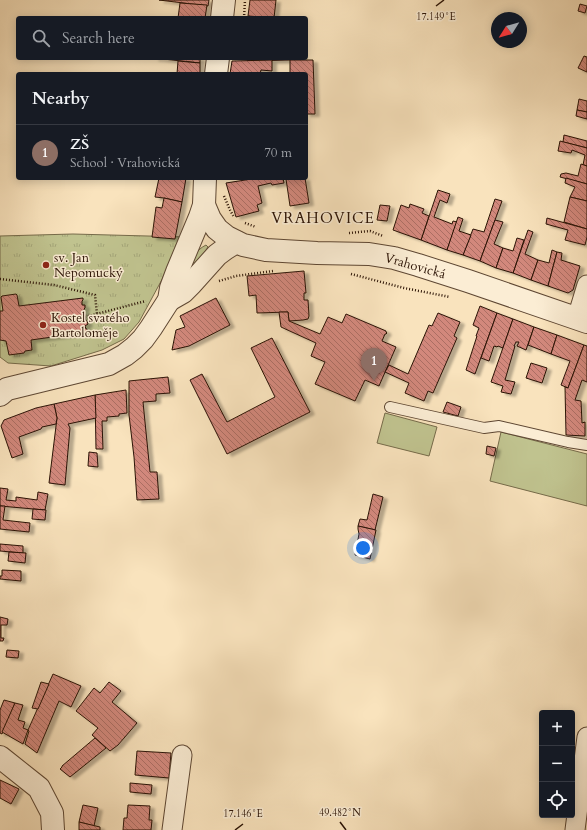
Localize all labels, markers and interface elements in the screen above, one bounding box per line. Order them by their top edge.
text: 17.149°E [416,10,456,24]
north arrow [491,12,527,48]
search box [16,16,308,60]
icon: search [30,27,52,49]
text: Search here [62,28,135,48]
text: Nearby [32,87,89,110]
text: ZŠ [70,134,89,154]
text: 1 [42,144,48,162]
text: 70 m [264,144,292,162]
text: School · Vrahovická [70,154,180,172]
district label: VRAHOVICE [271,208,375,228]
place label: sv. Jan Nepomucký [54,249,123,282]
street label: Vrahovická [382,249,448,283]
marker: sv. Jan Nepomucký [41,260,51,270]
place label: Kostel svatého Bartoloměje [51,309,130,342]
marker: Kostel svatého Bartoloměje [38,320,48,330]
pin: 1 [361,348,387,381]
your location [353,538,373,558]
map controls [539,710,575,818]
button: + [539,710,575,746]
button: − [539,746,575,782]
button: locate [539,782,575,818]
text: 49.482°N [319,806,361,820]
text: 17.146°E [223,807,263,821]

